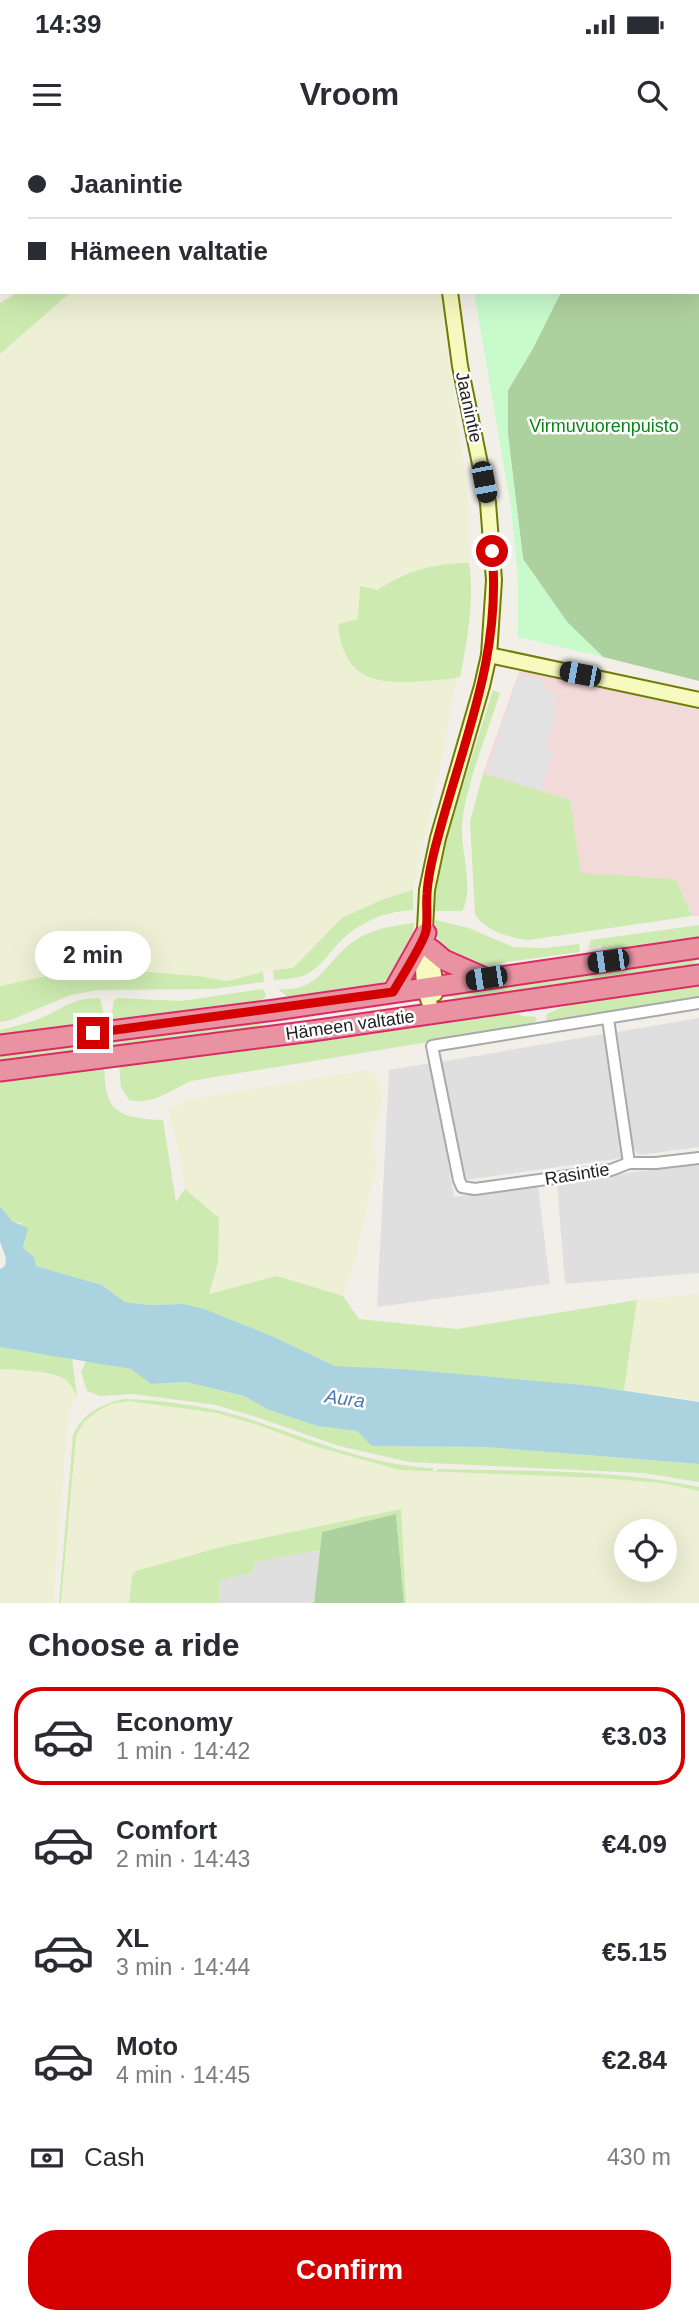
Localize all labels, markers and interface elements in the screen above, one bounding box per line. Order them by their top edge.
text: 14:39 [35,9,102,39]
icon: menu [28,76,66,114]
text: Vroom [300,76,399,112]
icon: search [633,76,671,114]
text: Jaanintie [70,169,183,199]
text: Hämeen valtatie [70,236,268,266]
street label: Jaanintie [452,370,486,444]
park label: Virmuvuorenpuisto [529,416,679,436]
car [470,459,499,505]
route start [476,535,508,567]
car [558,660,603,688]
callout: 2 min [35,932,151,980]
text: 2 min [63,942,123,968]
car [586,948,631,974]
car [464,964,509,992]
street label: Hämeen valtatie [284,1006,416,1044]
route end [77,1017,109,1049]
street label: Rasintie [543,1159,611,1189]
water label: Aura [323,1385,366,1412]
map controls [614,1519,677,1582]
button: locate [614,1519,677,1582]
text: Choose a ride [28,1627,240,1663]
icon: car [32,1705,95,1768]
text: Economy [116,1707,233,1737]
text: €3.03 [602,1721,667,1751]
text: 1 min · 14:42 [116,1738,250,1764]
icon: car [32,1813,95,1876]
text: Comfort [116,1815,217,1845]
text: €4.09 [602,1829,667,1859]
text: 2 min · 14:43 [116,1846,250,1872]
icon: car [32,1921,95,1984]
text: XL [116,1923,149,1953]
text: €5.15 [602,1937,667,1967]
text: 3 min · 14:44 [116,1954,250,1980]
icon: car [32,2029,95,2092]
text: Moto [116,2031,178,2061]
text: €2.84 [602,2045,667,2075]
text: 4 min · 14:45 [116,2062,250,2088]
icon: cash [28,2139,66,2177]
text: Cash [84,2142,145,2172]
text: 430 m [607,2144,671,2170]
button: Confirm [28,2230,671,2310]

